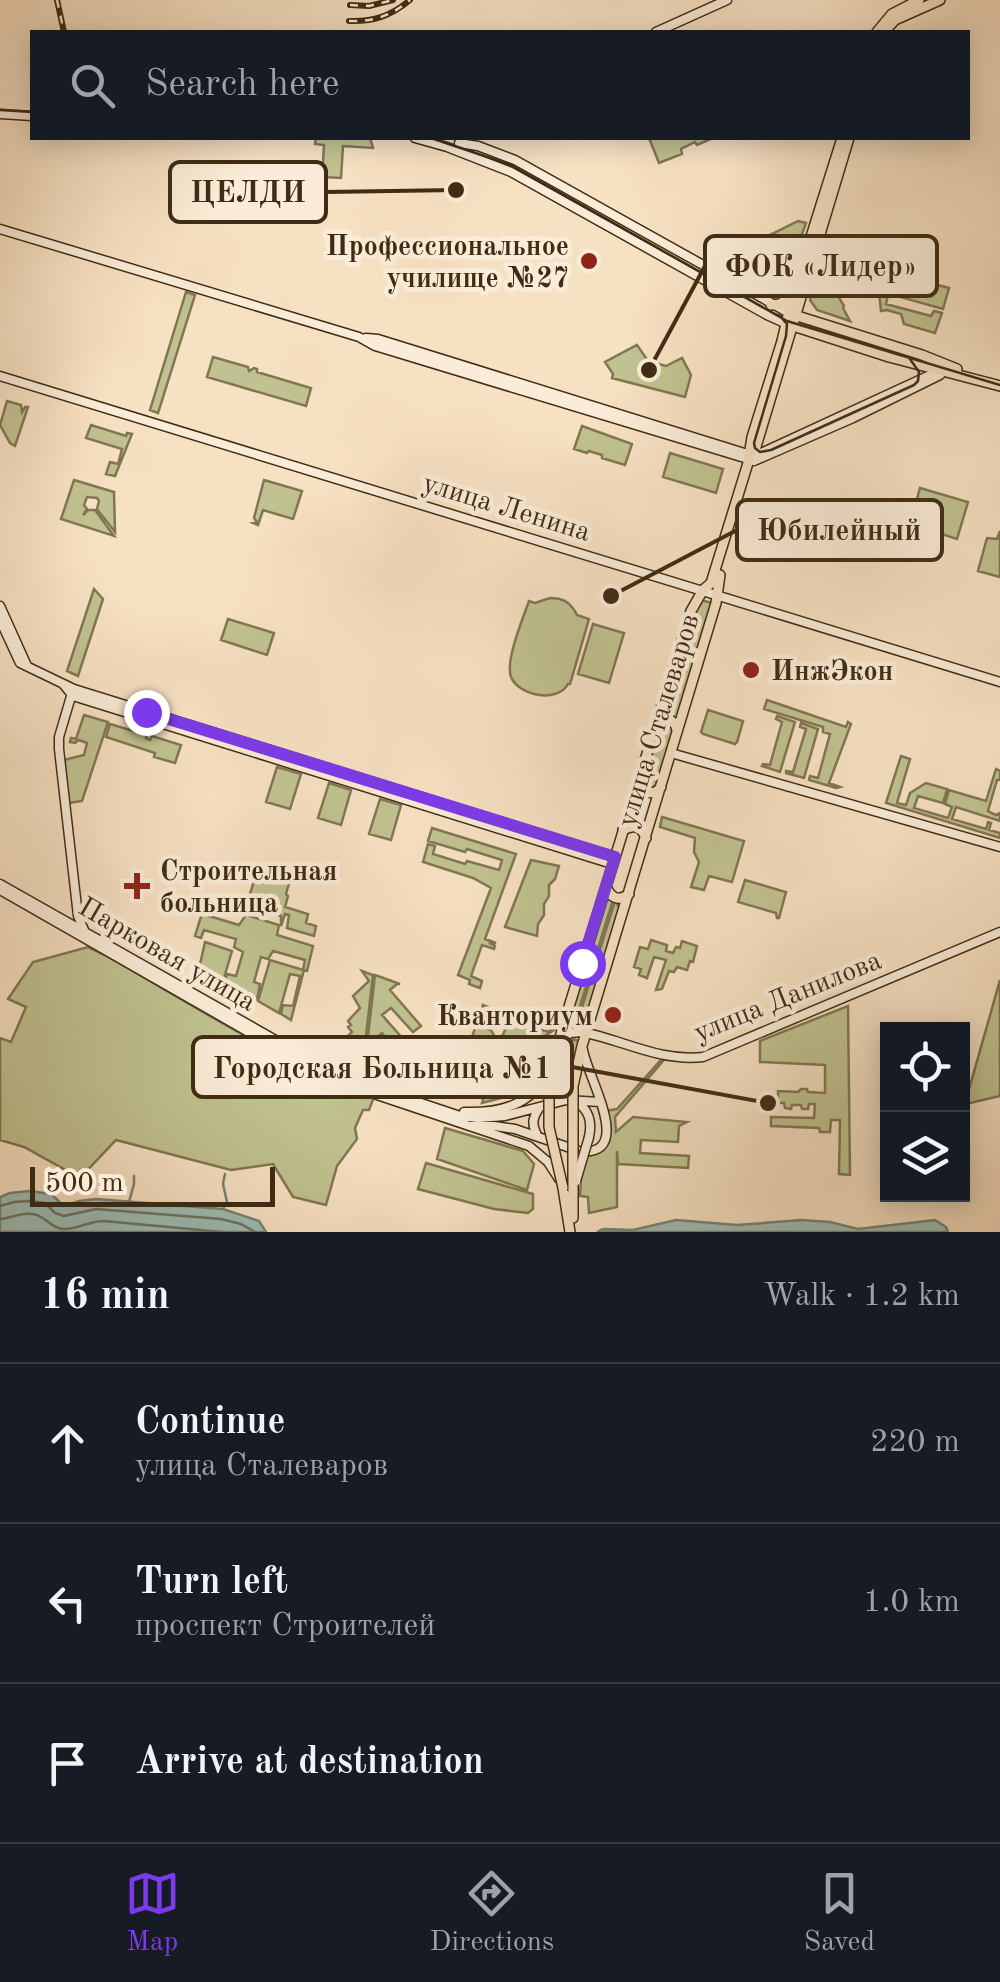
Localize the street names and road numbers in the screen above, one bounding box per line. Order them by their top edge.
street label: улица Ленина [419,470,593,548]
street label: улица Сталеваров [614,611,706,831]
street label: Парковая улица [73,894,260,1018]
street label: улица Данилова [690,947,886,1048]

